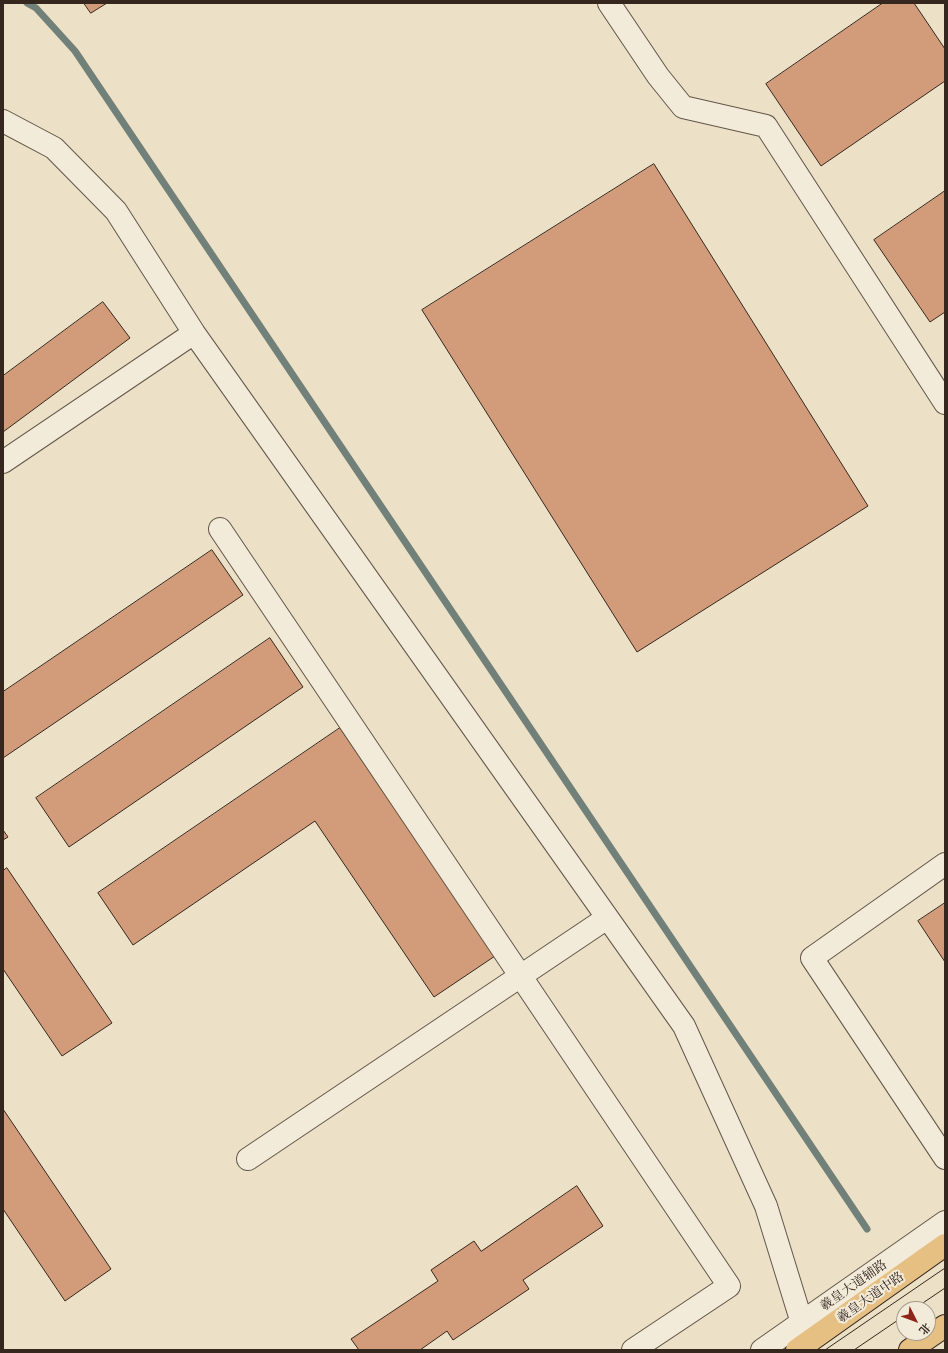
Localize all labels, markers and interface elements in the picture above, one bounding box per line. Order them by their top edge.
street label: 羲皇大道辅路 [818,1257,890,1315]
street label: 羲皇大道中路 [835,1269,907,1327]
north arrow [896,1301,936,1341]
text: 北 [915,1320,933,1337]

